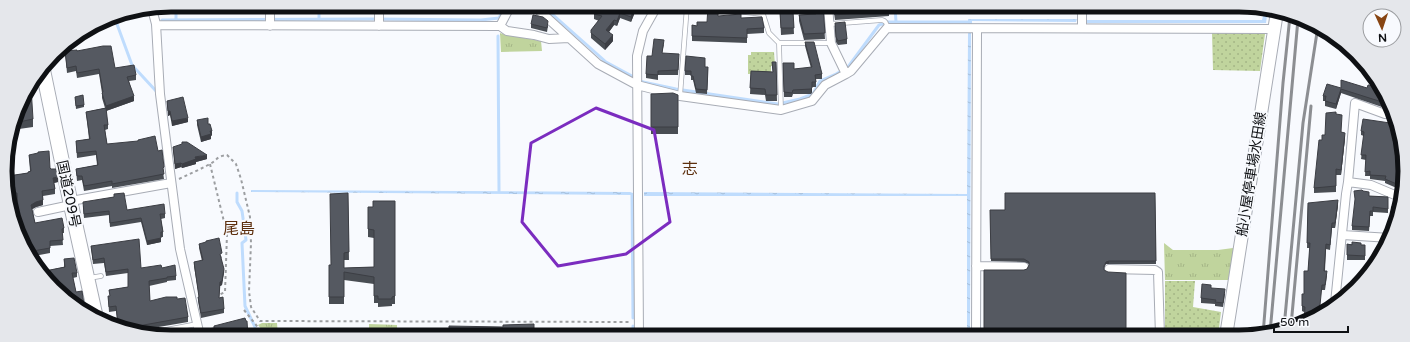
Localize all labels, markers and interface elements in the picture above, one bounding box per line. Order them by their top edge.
north arrow [1362,8,1402,48]
text: N [1378,31,1387,44]
street label: 船小屋停車場水田線 [1233,111,1270,238]
street label: 国道209号 [53,159,84,229]
district label: 志 [682,159,698,179]
district label: 尾島 [223,219,255,239]
scale bar [1274,308,1348,334]
text: 50 m [1280,315,1309,329]

